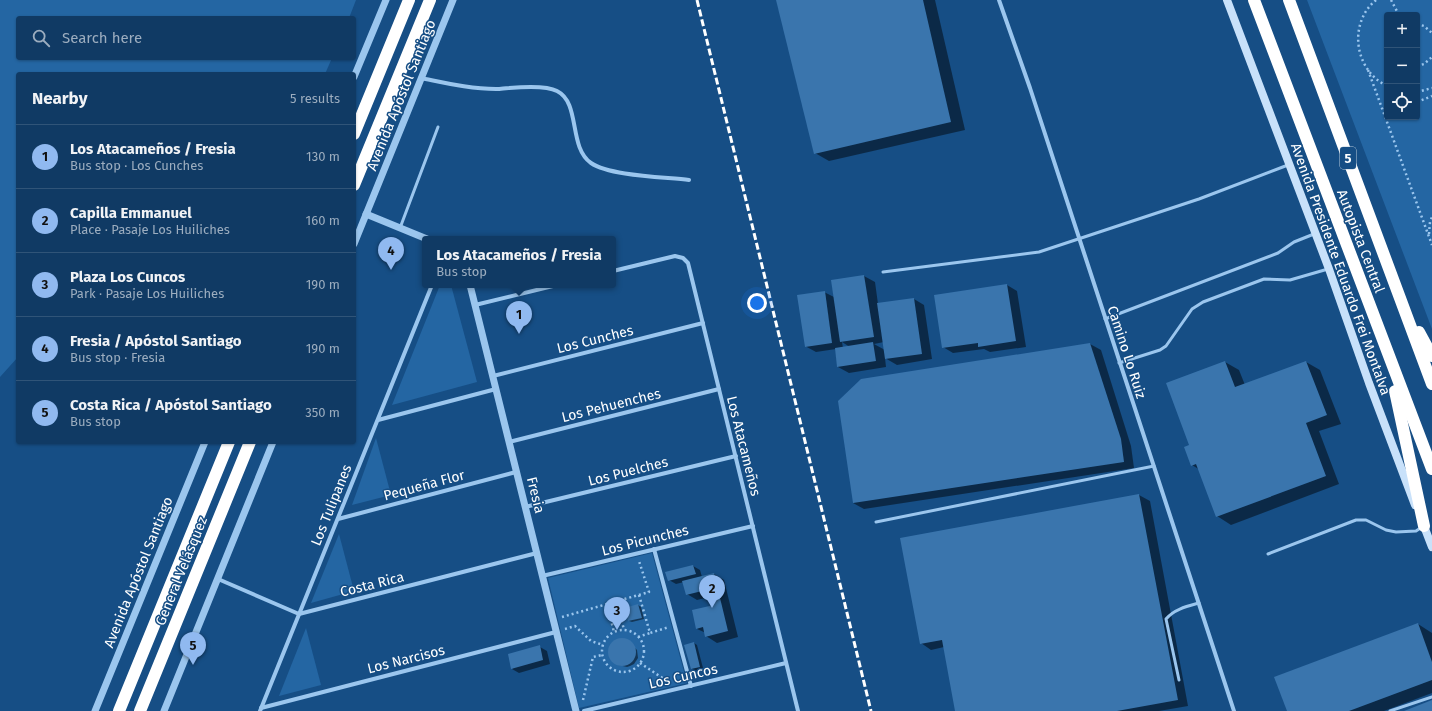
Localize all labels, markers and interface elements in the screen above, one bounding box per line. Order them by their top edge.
map controls [1384,12,1420,120]
button: + [1384,12,1420,48]
search box [16,16,356,60]
street label: Avenida Apóstol Santiago [363,17,440,173]
icon: search [30,27,52,49]
text: Search here [62,29,142,47]
button: − [1384,48,1420,84]
button: locate [1384,84,1420,120]
text: Nearby [32,88,87,109]
text: 5 results [290,91,340,106]
text: Los Atacameños / Fresia [70,140,236,158]
street label: Avenida Presidente Eduardo Frei Montalva [1287,141,1394,397]
road number: 5 [1340,147,1356,169]
text: 1 [42,149,48,164]
text: 130 m [306,149,340,164]
text: Bus stop · Los Cunches [70,158,203,173]
street label: Autopista Central [1333,187,1388,295]
text: Capilla Emmanuel [70,204,192,222]
text: 2 [42,213,48,228]
text: 160 m [306,213,340,228]
text: Place · Pasaje Los Huiliches [70,222,230,237]
popup [422,236,616,288]
pin: 4 [378,237,404,270]
text: Los Atacameños / Fresia [436,246,602,264]
text: Bus stop [436,264,487,279]
text: Plaza Los Cuncos [70,268,185,286]
text: 3 [42,277,48,292]
text: 190 m [306,277,340,292]
text: Park · Pasaje Los Huiliches [70,286,224,301]
your location [747,293,767,313]
pin: 1 [506,301,532,334]
street label: Camino Lo Ruiz [1104,304,1150,401]
street label: Los Cunches [555,322,635,357]
text: Fresia / Apóstol Santiago [70,332,242,350]
text: 4 [41,341,49,356]
text: 190 m [306,341,340,356]
text: Bus stop · Fresia [70,350,165,365]
street label: Los Pehuenches [560,385,663,426]
street label: Los Atacameños [723,394,764,498]
text: Costa Rica / Apóstol Santiago [70,396,272,414]
text: 5 [42,405,48,420]
text: 350 m [305,405,340,420]
text: Bus stop [70,414,121,429]
street label: Los Puelches [586,453,670,490]
street label: Los Tulipanes [307,462,356,548]
street label: Pequeña Flor [382,466,467,504]
street label: Fresia [523,475,548,515]
street label: Avenida Apóstol Santiago [100,494,177,650]
street label: General Velásquez [152,514,211,628]
street label: Los Picunches [600,521,691,560]
street label: Costa Rica [338,568,406,601]
pin: 2 [699,575,725,608]
pin: 3 [604,597,630,630]
pin: 5 [180,632,206,665]
street label: Los Narcisos [366,642,447,677]
street label: Los Cuncos [647,660,720,693]

